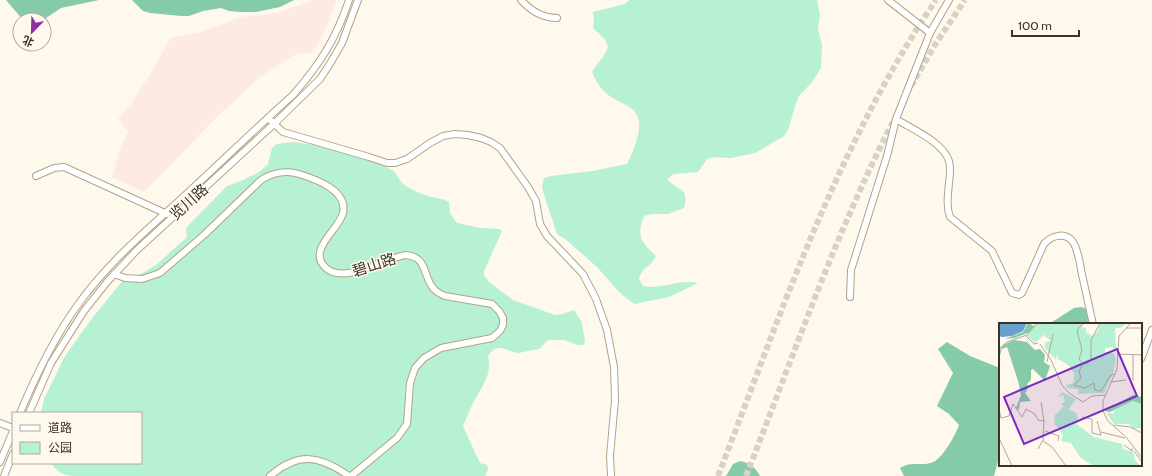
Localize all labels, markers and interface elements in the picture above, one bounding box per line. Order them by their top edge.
north arrow [12,12,52,52]
scale bar [1012,12,1079,38]
text: 100 m [1018,18,1052,33]
text: 北 [20,33,36,50]
street label: 览川路 [166,180,212,224]
street label: 碧山路 [350,249,398,281]
inset map [999,323,1142,466]
legend [12,412,142,464]
text: 道路 [48,420,72,435]
text: 公园 [48,440,72,455]

